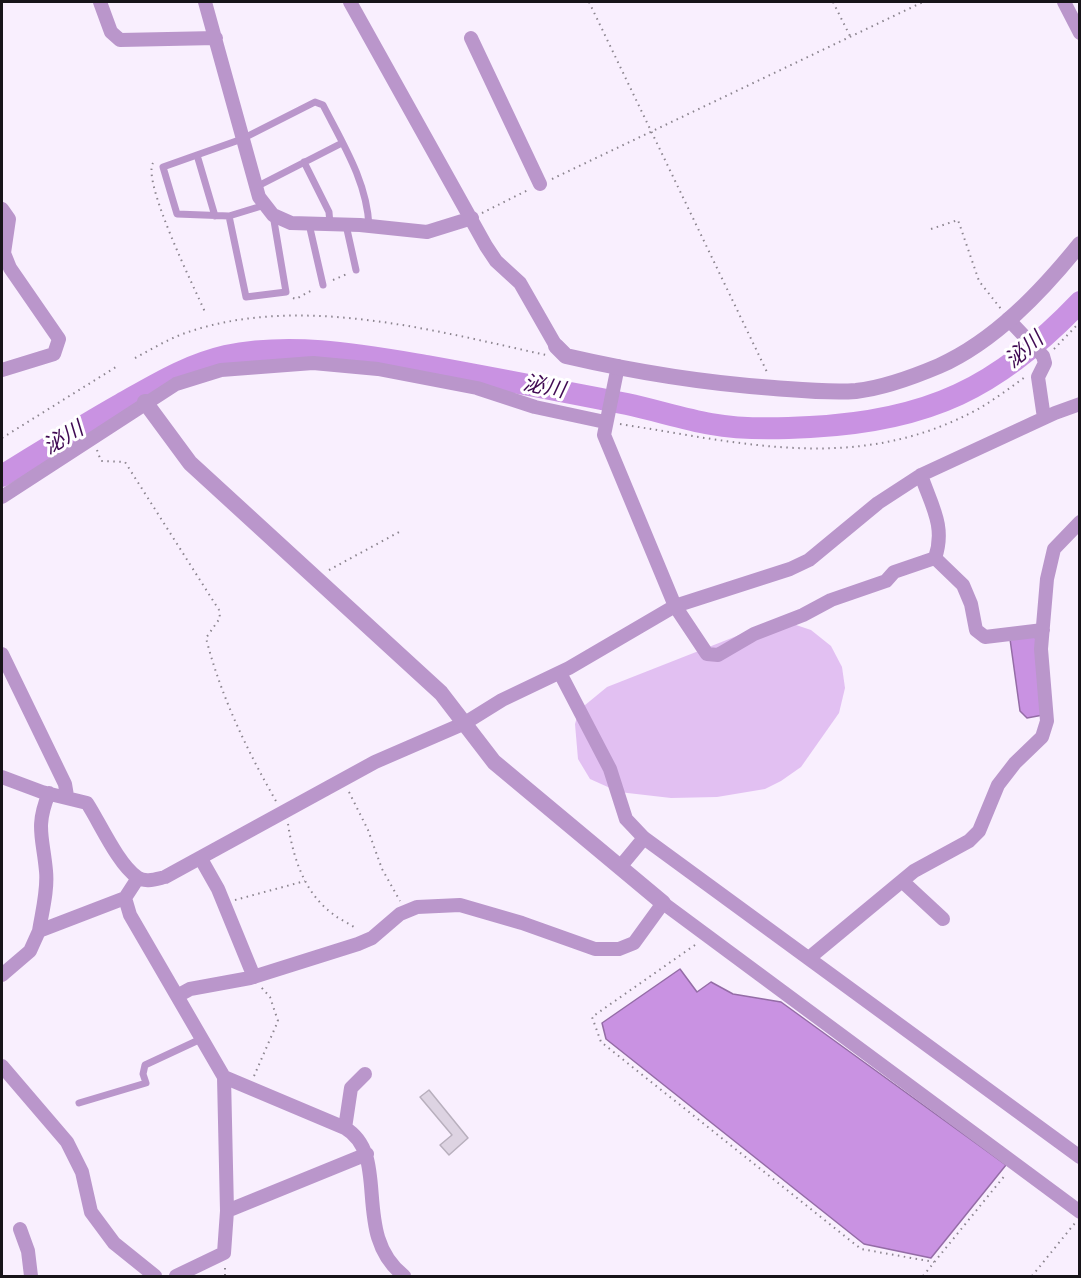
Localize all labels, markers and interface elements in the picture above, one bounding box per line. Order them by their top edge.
water label: 泌川 [1001,328,1049,374]
water label: 泌川 [521,372,567,404]
water label: 泌川 [40,417,88,461]

